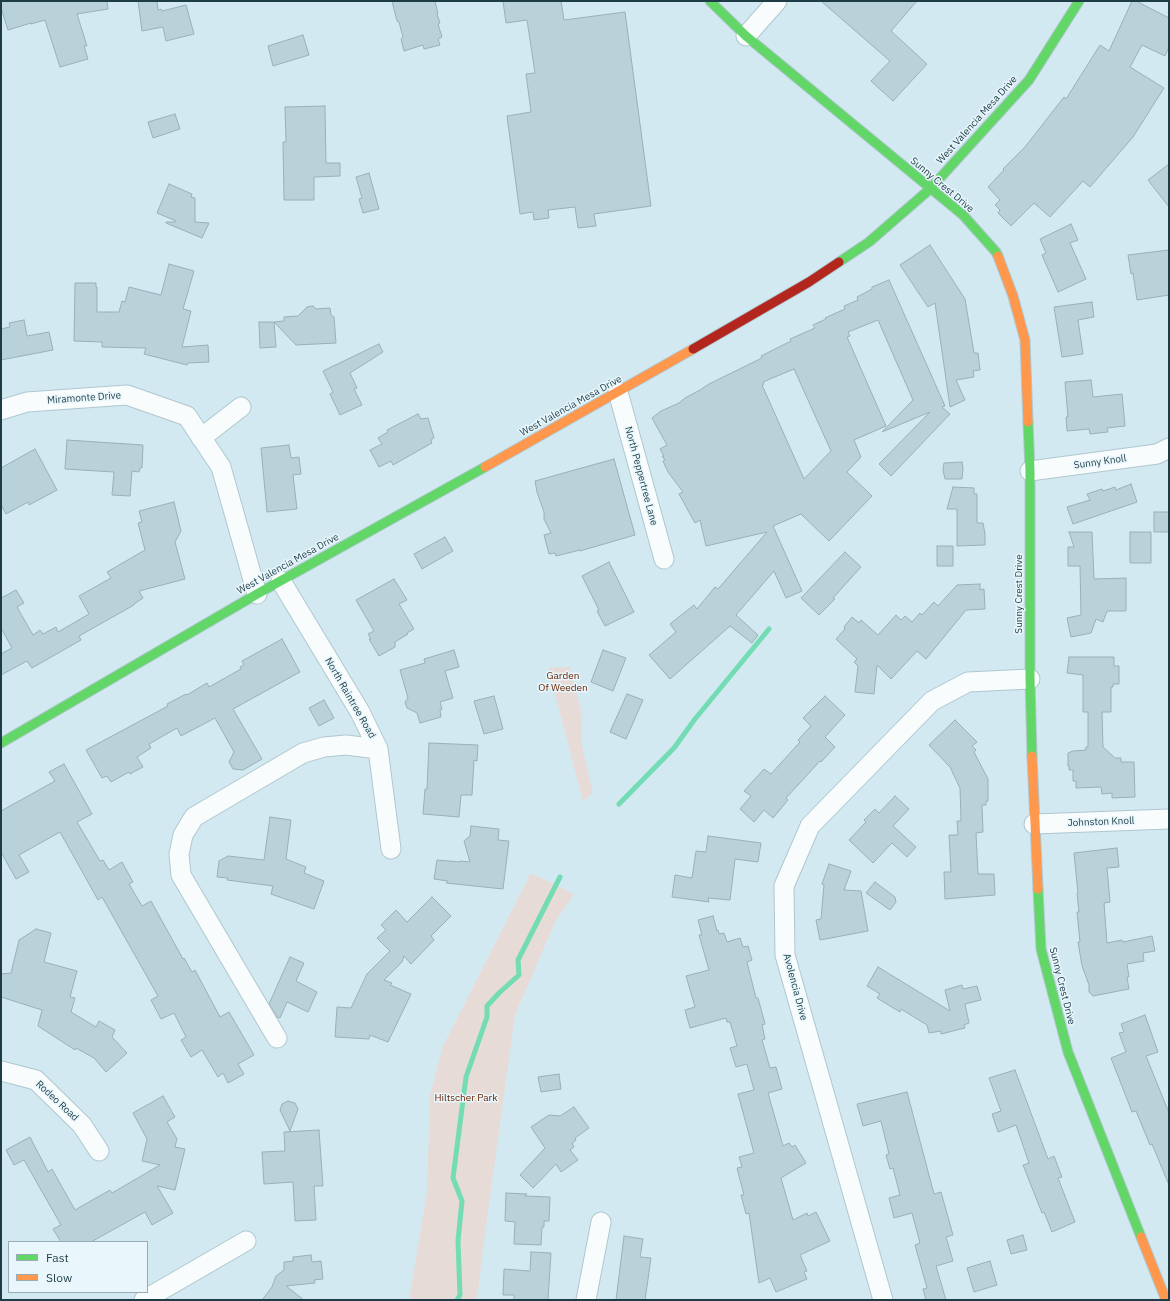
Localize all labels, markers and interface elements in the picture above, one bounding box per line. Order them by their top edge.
street label: West Valencia Mesa Drive [934,73,1020,167]
street label: Sunny Crest Drive [908,155,976,215]
street label: West Valencia Mesa Drive [518,373,624,439]
street label: Miramonte Drive [47,389,121,407]
street label: North Peppertree Lane [622,425,660,527]
street label: Sunny Knoll [1073,452,1127,472]
street label: West Valencia Mesa Drive [235,531,341,597]
street label: Sunny Crest Drive [1013,554,1025,634]
street label: North Raintree Road [322,656,378,740]
park label: Garden Of Weeden [538,670,588,694]
street label: Johnston Knoll [1067,815,1135,829]
street label: Sunny Crest Drive [1047,946,1077,1026]
street label: Avolencia Drive [780,952,810,1022]
street label: Rodeo Road [33,1078,81,1124]
park label: Hiltscher Park [434,1092,498,1104]
legend [8,1241,148,1293]
text: Fast [46,1250,69,1265]
text: Slow [46,1270,72,1285]

